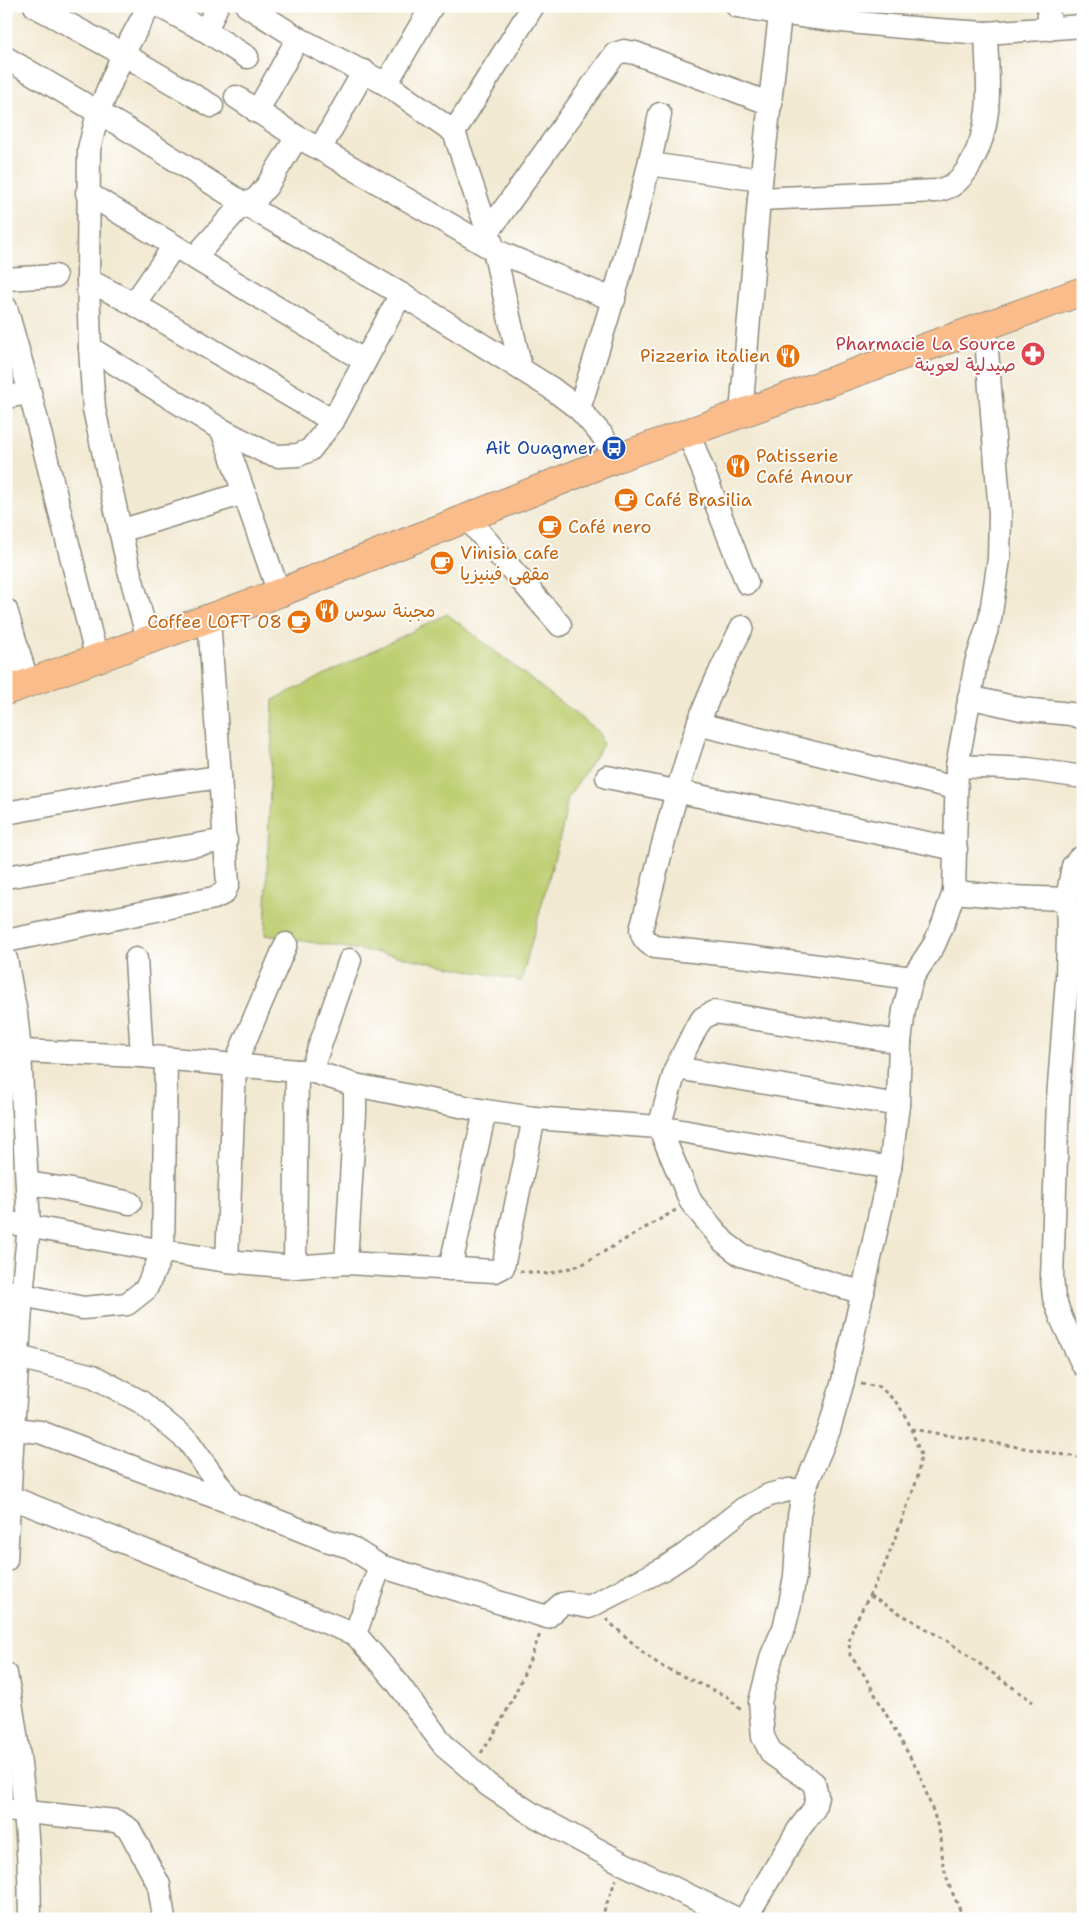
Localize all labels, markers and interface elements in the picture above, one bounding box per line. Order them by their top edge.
place label: Pharmacie La Source صيدلية لعوينة [835,332,1016,377]
pharmacy icon: Pharmacie La Source صيدلية لعوينة [1020,341,1046,367]
restaurant icon: Pizzeria italien [775,343,801,369]
place label: Pizzeria italien [640,344,770,368]
bus stop icon: Ait Ouagmer [601,435,627,461]
place label: Ait Ouagmer [485,436,596,460]
place label: Patisserie Café Anour [756,444,854,489]
restaurant icon: Patisserie Café Anour [725,453,751,479]
cafe icon: Café Brasilia [613,487,639,513]
place label: Café Brasilia [644,488,752,512]
cafe icon: Café nero [537,514,563,540]
place label: Café nero [568,515,651,539]
place label: Vinisia cafe مقهى فينيزيا [460,541,559,586]
cafe icon: Vinisia cafe مقهى فينيزيا [429,550,455,576]
restaurant icon: مجبنة سوس [314,598,340,624]
place label: مجبنة سوس [344,599,436,623]
cafe icon: Coffee LOFT 08 [286,609,312,635]
place label: Coffee LOFT 08 [147,610,282,634]

